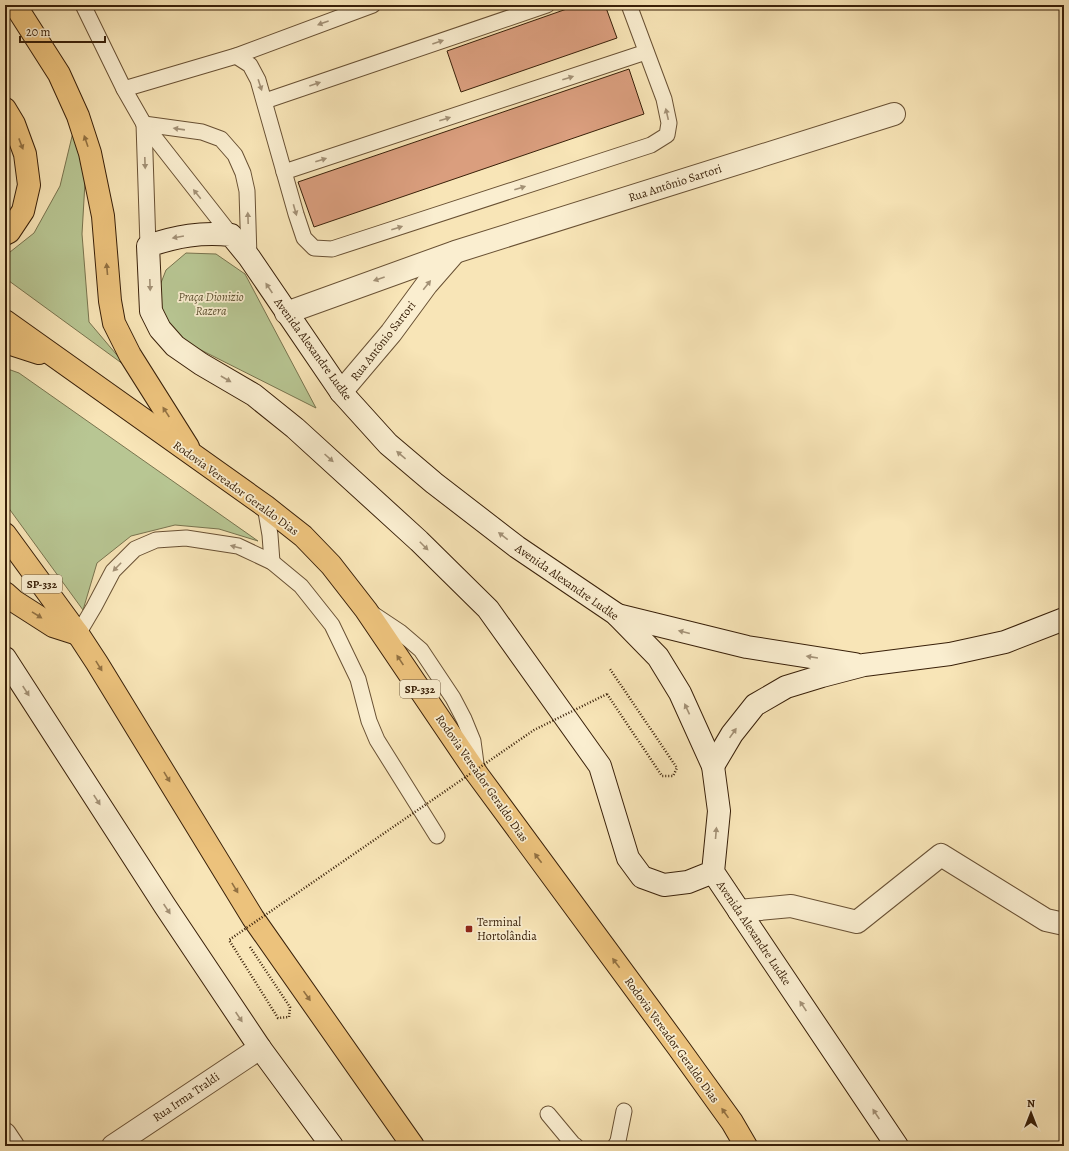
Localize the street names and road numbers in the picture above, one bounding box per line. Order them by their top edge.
street label: Rua Antônio Sartori [626,160,724,206]
street label: Avenida Alexandre Ludke [270,294,356,403]
street label: Rua Antônio Sartori [347,298,419,384]
street label: Rodovia Vereador Geraldo Dias [170,437,302,539]
street label: Avenida Alexandre Ludke [511,540,622,624]
road number: SP-332 [22,575,62,593]
road number: SP-332 [400,680,440,698]
street label: Rodovia Vereador Geraldo Dias [432,711,532,845]
street label: Avenida Alexandre Ludke [712,877,795,988]
street label: Rodovia Vereador Geraldo Dias [621,974,723,1106]
street label: Rua Irma Traldi [150,1069,222,1125]

